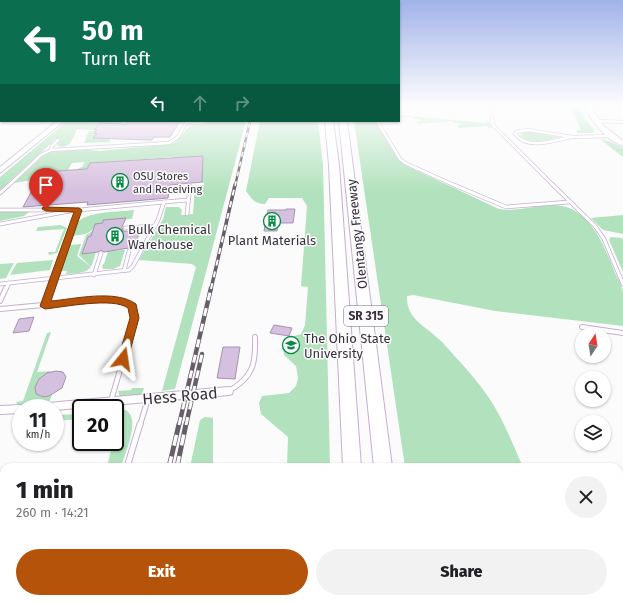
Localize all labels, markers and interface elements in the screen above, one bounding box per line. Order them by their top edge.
text: 50 m [82,14,144,47]
icon: left [16,16,68,68]
text: Turn left [82,48,151,70]
icon: left [147,92,169,114]
icon: ahead [189,92,211,114]
icon: right [231,92,253,114]
pin [29,168,63,209]
place label: OSU Stores and Receiving [133,170,203,196]
building icon: OSU Stores and Receiving [110,172,130,192]
icon: arrive [35,174,57,196]
street label: Olentangy Freeway [344,178,370,290]
building icon: Plant Materials [262,211,282,231]
place label: Bulk Chemical Warehouse [128,222,211,252]
building icon: Bulk Chemical Warehouse [105,226,125,246]
place label: Plant Materials [228,233,316,248]
road number: SR 315 [344,306,388,326]
north arrow [575,327,611,363]
map controls [575,327,611,451]
place label: The Ohio State University [304,331,391,361]
school or university icon: The Ohio State University [281,335,301,355]
position arrow [102,338,144,380]
button: search [575,371,611,407]
street label: Hess Road [142,383,218,409]
speed limit sign: 20 [72,399,124,451]
text: 11 [29,408,47,432]
button: layers [575,415,611,451]
text: km/h [26,429,50,441]
text: 1 min [16,476,74,504]
button: close [565,476,607,518]
text: 260 m · 14:21 [16,505,89,520]
button: Exit [16,549,308,595]
button: Share [316,549,607,595]

